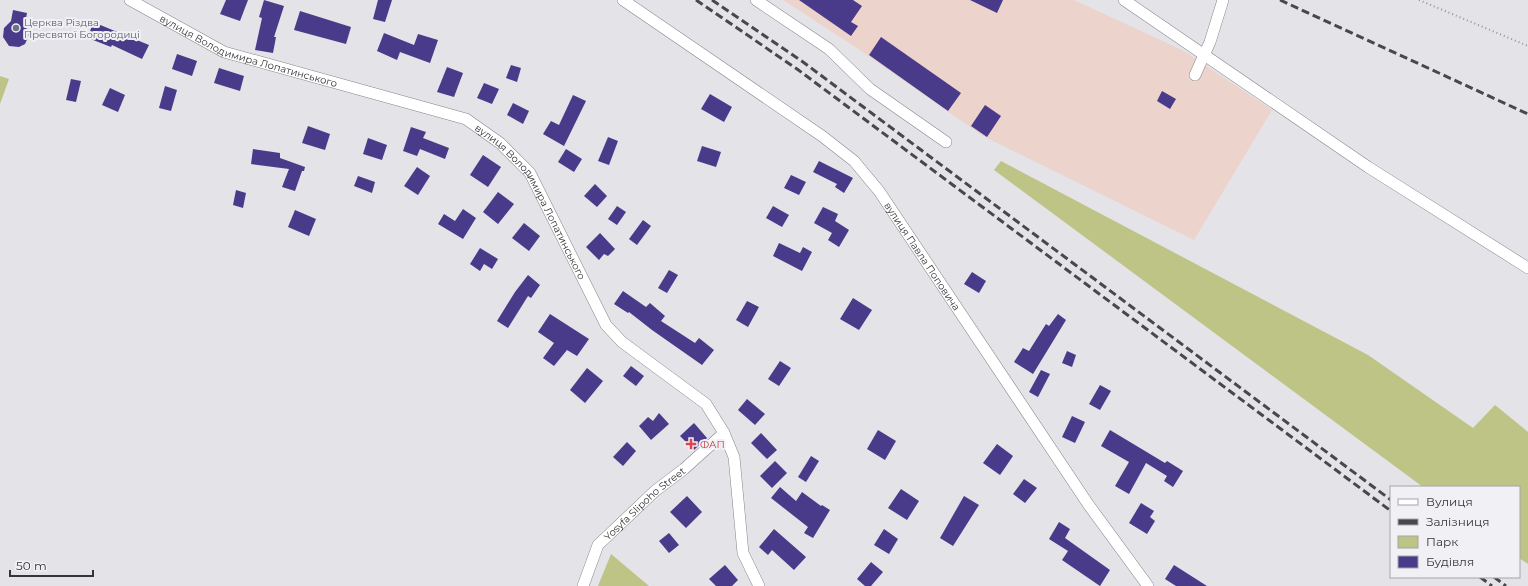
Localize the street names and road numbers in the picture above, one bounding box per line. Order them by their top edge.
street label: вулиця Володимира Лопатинського [158,11,339,90]
street label: вулиця Володимира Лопатинського [473,121,589,282]
street label: вулиця Павла Поповича [882,199,963,313]
street label: Yosyfa Slipoho Street [601,464,688,543]

